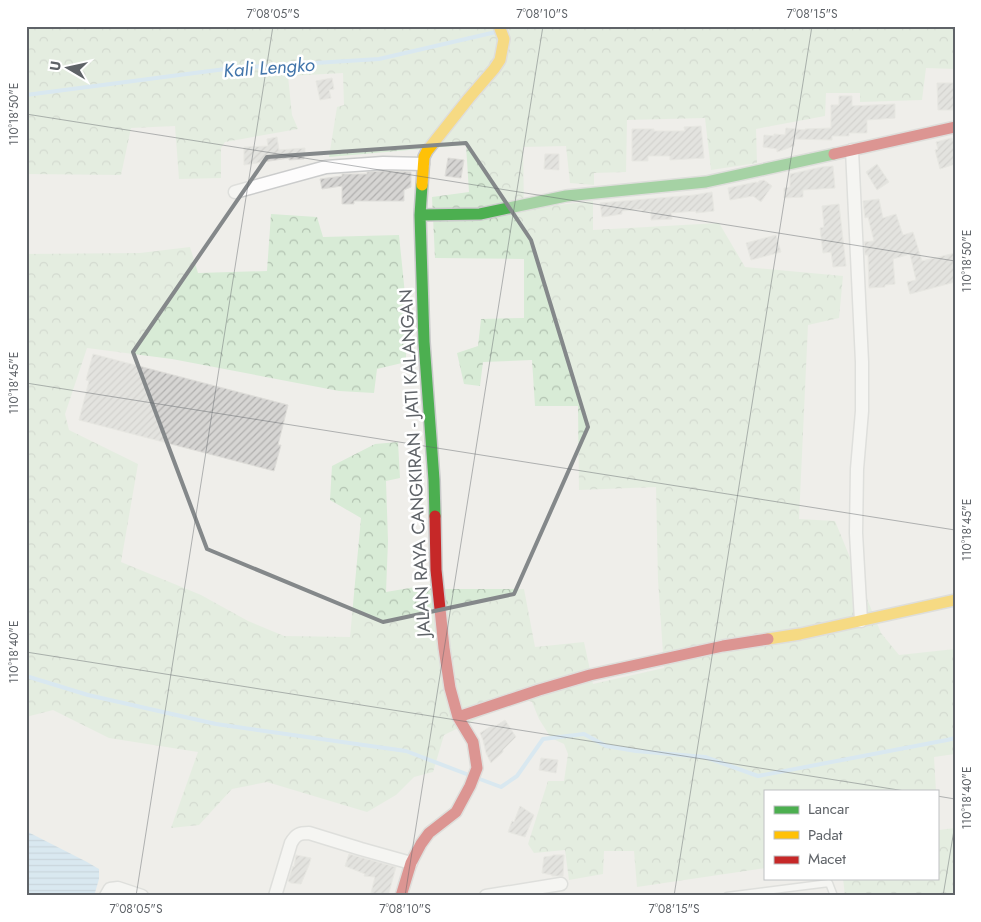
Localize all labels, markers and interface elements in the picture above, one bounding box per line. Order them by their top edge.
text: 7°08'05"S [247,5,300,23]
text: 7°08'10"S [516,5,568,23]
text: 7°08'15"S [786,5,838,23]
north arrow [42,42,92,92]
water label: Kali Lengko [222,51,316,84]
text: U [45,60,66,72]
text: 110°18'50"E [5,83,23,145]
text: 110°18'50"E [958,230,976,292]
street label: JALAN RAYA CANGKIRAN - JATI KALANGAN [393,288,437,640]
text: 110°18'45"E [5,352,23,414]
text: 110°18'45"E [958,499,976,561]
text: 110°18'40"E [5,620,23,684]
text: 110°18'40"E [958,766,976,830]
legend [764,790,938,880]
text: Lancar [808,798,850,820]
text: Padat [808,824,843,846]
text: Macet [808,848,846,870]
text: 7°08'05"S [110,900,163,918]
text: 7°08'10"S [379,900,431,918]
text: 7°08'15"S [648,900,700,918]

